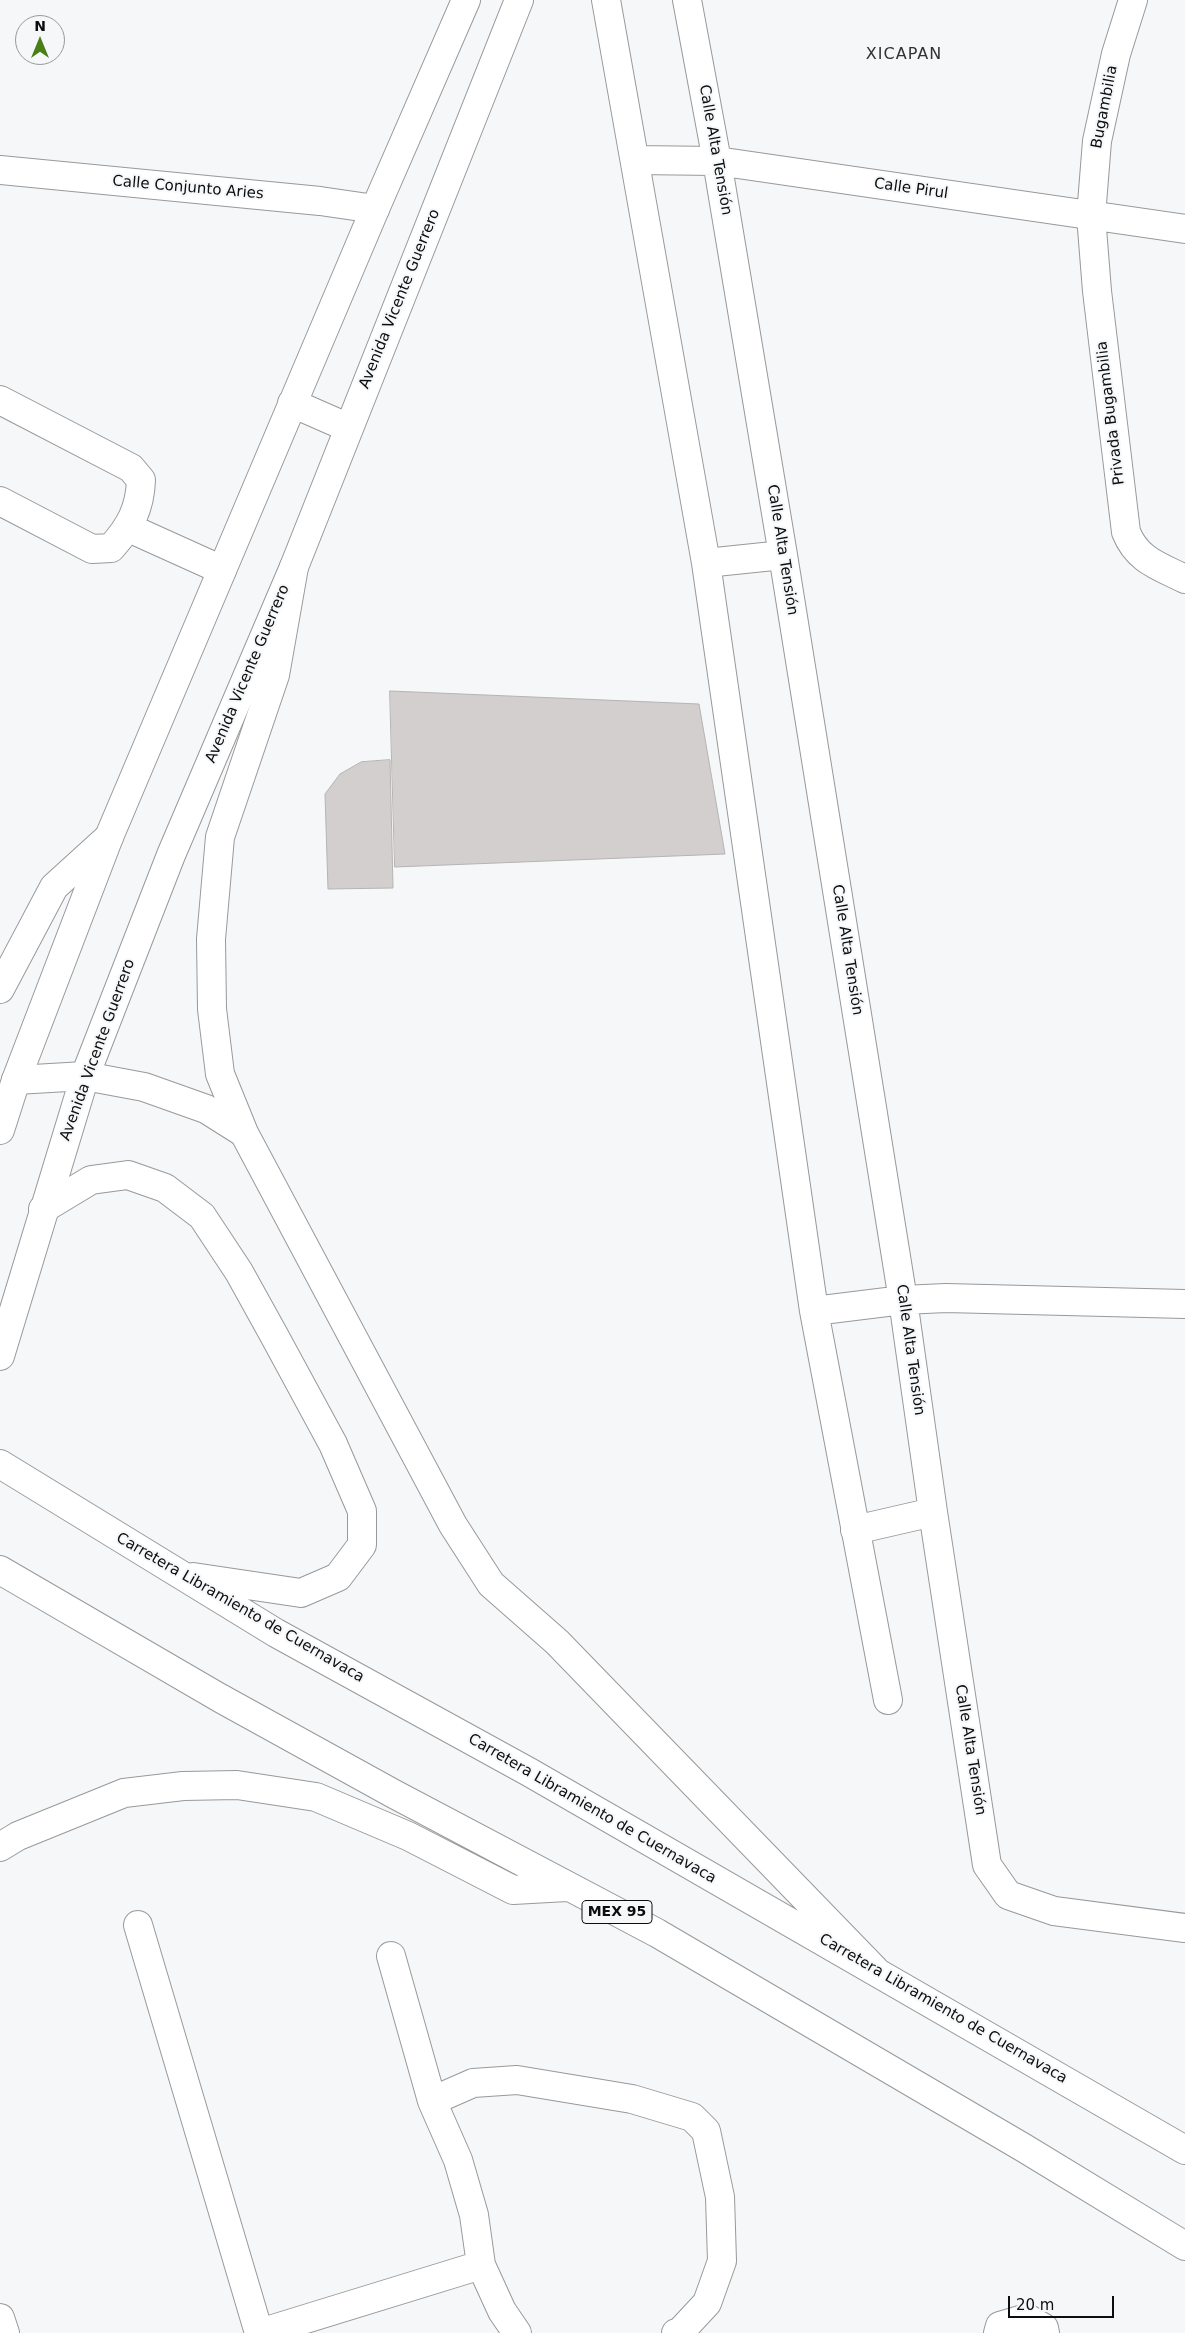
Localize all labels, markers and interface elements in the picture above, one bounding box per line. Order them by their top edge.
north arrow [15,15,65,65]
text: N [34,18,46,34]
district label: XICAPAN [865,45,943,65]
street label: Bugambilia [1088,64,1122,150]
street label: Calle Alta Tensión [695,83,735,217]
street label: Calle Conjunto Aries [112,172,264,204]
street label: Calle Pirul [873,175,949,203]
street label: Avenida Vicente Guerrero [356,207,444,391]
street label: Privada Bugambilia [1093,340,1129,486]
street label: Calle Alta Tensión [763,483,801,617]
street label: Avenida Vicente Guerrero [202,582,294,766]
street label: Calle Alta Tensión [828,883,866,1017]
street label: Avenida Vicente Guerrero [57,957,139,1143]
street label: Calle Alta Tensión [892,1283,928,1417]
street label: Carretera Libramiento de Cuernavaca [113,1529,367,1687]
street label: Calle Alta Tensión [951,1683,989,1817]
street label: Carretera Libramiento de Cuernavaca [465,1730,719,1888]
road number: MEX 95 [582,1900,652,1924]
street label: Carretera Libramiento de Cuernavaca [816,1930,1070,2088]
scale bar [1010,2286,1116,2318]
text: 20 m [1016,2296,1054,2314]

